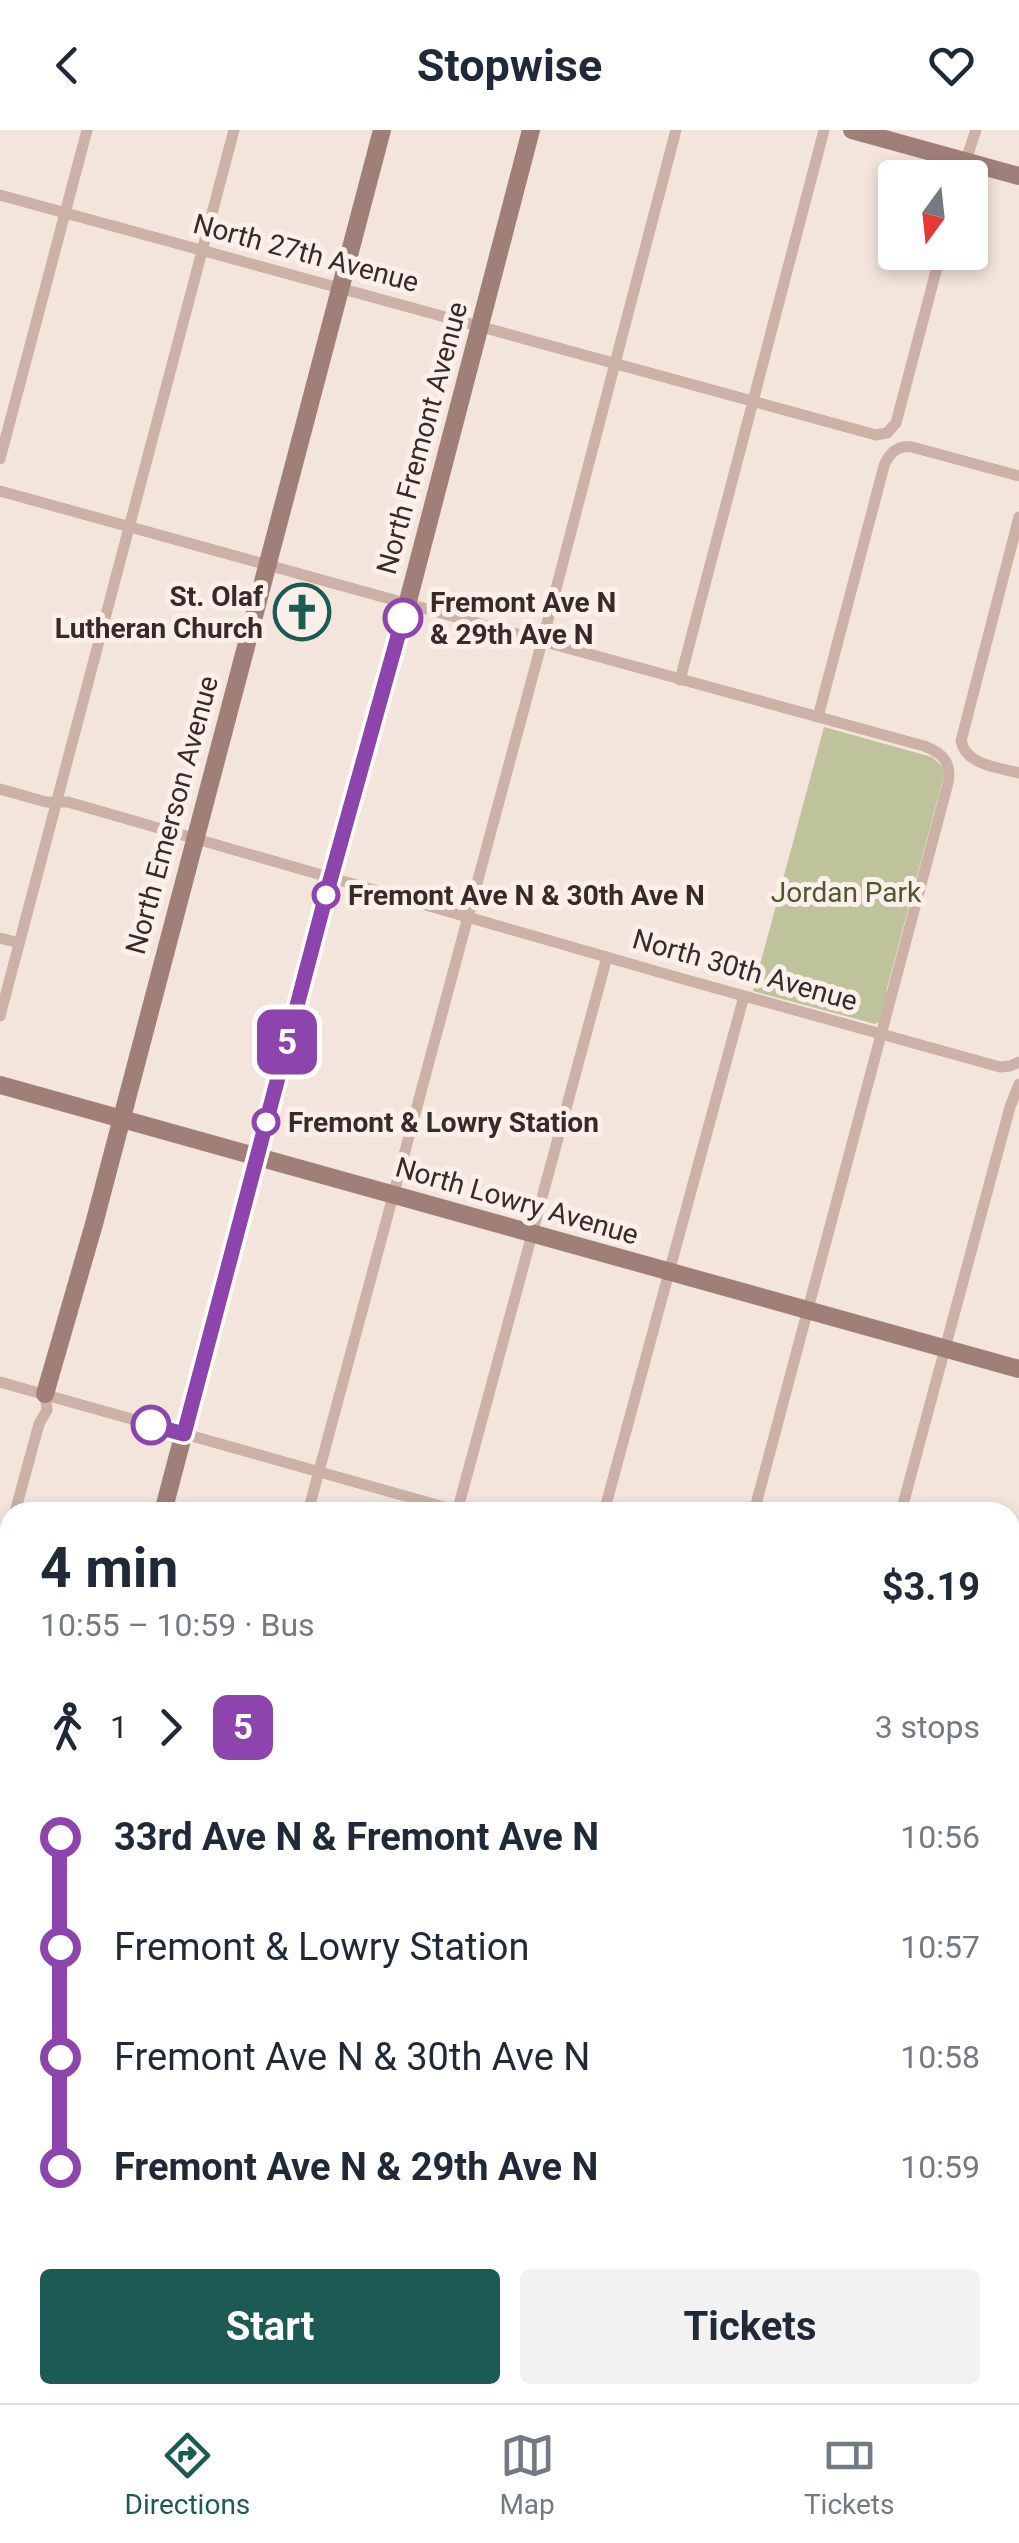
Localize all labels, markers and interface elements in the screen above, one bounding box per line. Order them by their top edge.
icon: back [40,38,95,93]
icon: heart [924,38,979,93]
text: Stopwise [417,39,602,92]
north arrow [878,160,988,270]
map controls [878,160,988,270]
street label: North 27th Avenue [190,207,422,299]
street label: North Fremont Avenue [370,298,474,578]
place label: St. Olaf Lutheran Church [55,580,264,645]
church icon: St. Olaf Lutheran Church [272,582,332,642]
place label: Fremont Ave N & 29th Ave N [430,586,616,651]
marker: Fremont Ave N & 29th Ave N [384,599,422,637]
street label: North Emerson Avenue [119,672,225,958]
park label: Jordan Park [771,876,922,909]
place label: Fremont Ave N & 30th Ave N [348,879,705,912]
marker: Fremont Ave N & 30th Ave N [313,882,339,908]
street label: North 30th Avenue [629,922,861,1018]
line badge: 5 [254,1010,320,1074]
text: 5 [277,1022,297,1063]
place label: Fremont & Lowry Station [288,1106,599,1139]
marker: Fremont & Lowry Station [253,1109,279,1135]
street label: North Lowry Avenue [392,1151,642,1251]
unlabelled marker [132,1406,170,1444]
text: 4 min [40,1536,178,1600]
text: $3.19 [882,1565,980,1609]
text: 10:55 – 10:59 · Bus [40,1606,315,1644]
icon: walk [40,1700,95,1755]
icon: forward [143,1700,198,1755]
text: 5 [233,1707,253,1748]
text: 1 [110,1708,128,1746]
text: 3 stops [875,1708,980,1746]
text: 33rd Ave N & Fremont Ave N [114,1815,599,1859]
text: 10:56 [900,1818,980,1856]
text: Fremont & Lowry Station [114,1925,529,1969]
text: 10:57 [900,1928,980,1966]
text: Fremont Ave N & 30th Ave N [114,2035,590,2079]
text: 10:58 [900,2038,980,2076]
text: Fremont Ave N & 29th Ave N [114,2145,598,2189]
text: 10:59 [900,2148,980,2186]
button: Start [40,2269,500,2384]
button: Tickets [520,2269,980,2384]
tab: Directions [125,2428,250,2521]
tab: Map [499,2428,555,2521]
tab: Tickets [804,2428,894,2521]

